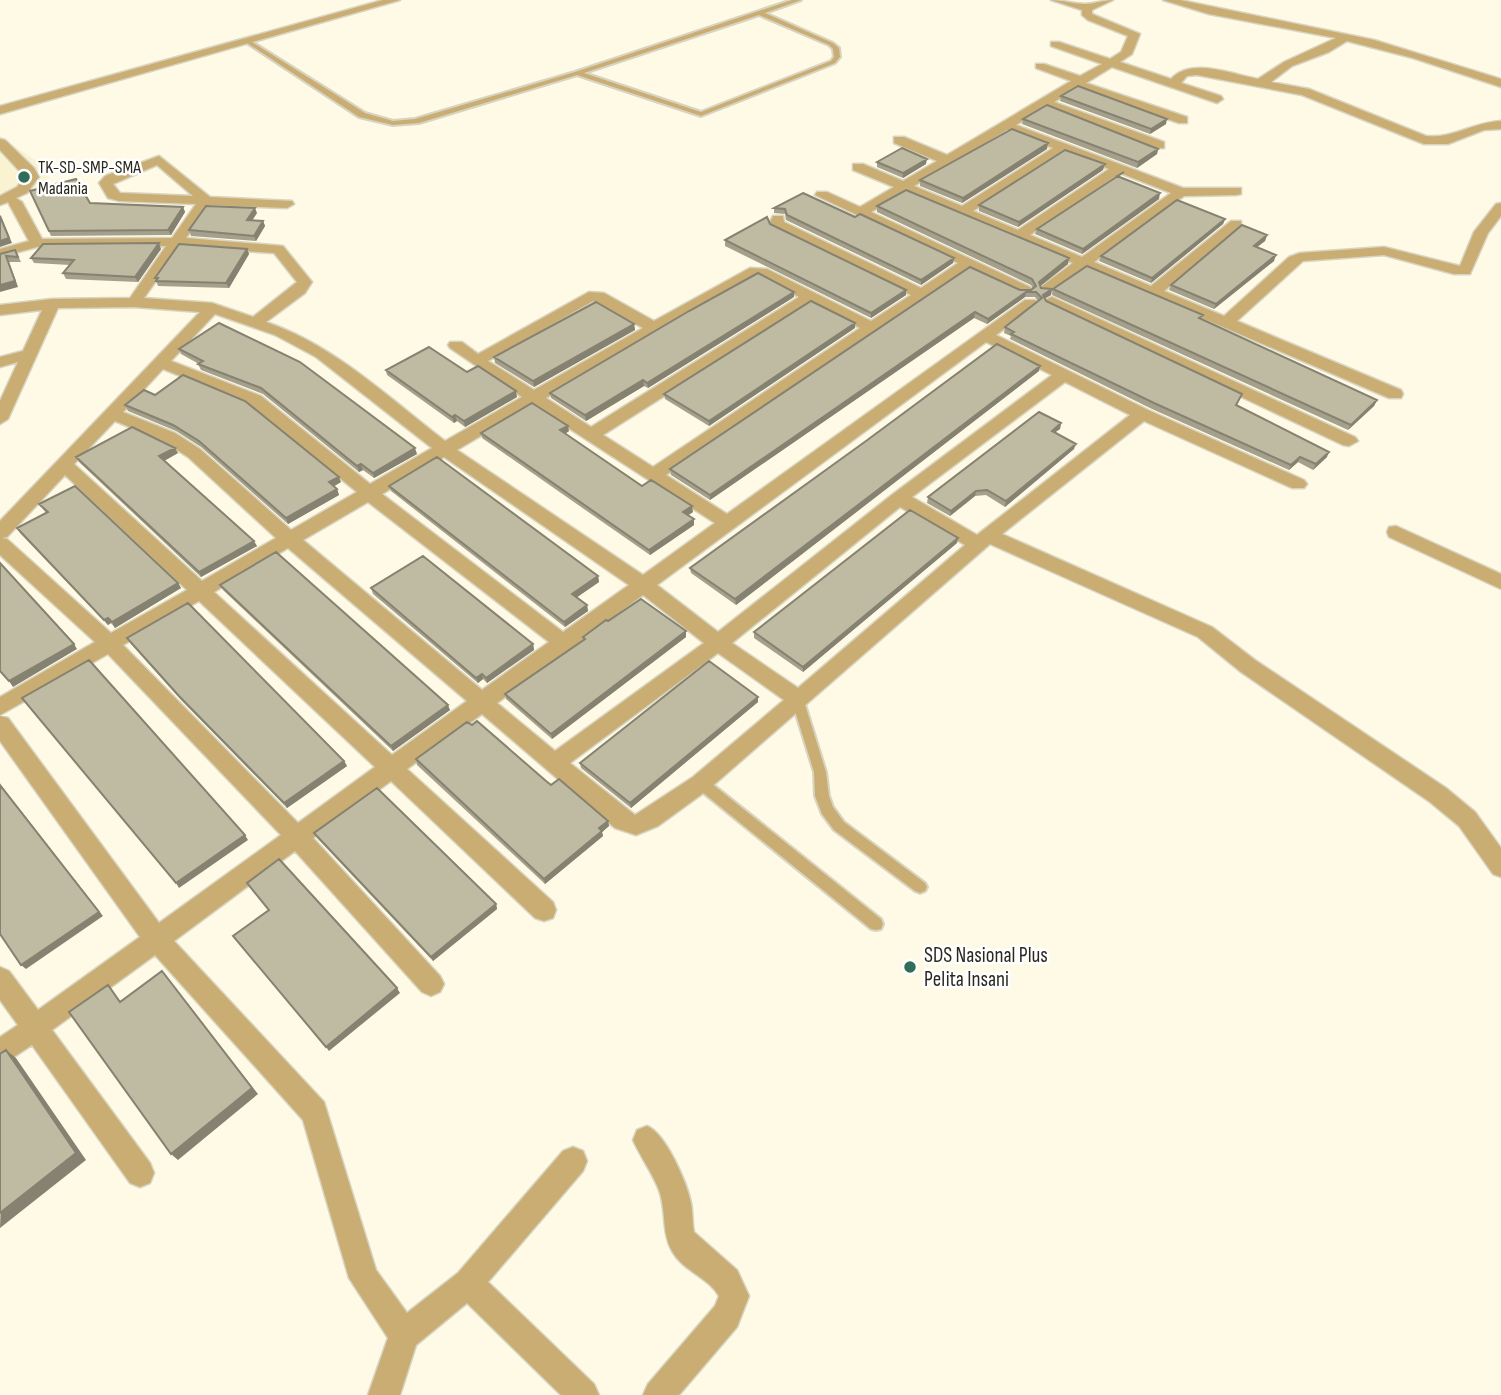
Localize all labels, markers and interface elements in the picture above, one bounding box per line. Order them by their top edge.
place label: TK-SD-SMP-SMA Madania [38,157,141,199]
marker: TK-SD-SMP-SMA Madania [16,169,32,185]
place label: SDS Nasional Plus Pelita Insani [924,943,1048,992]
marker: SDS Nasional Plus Pelita Insani [902,959,918,975]

